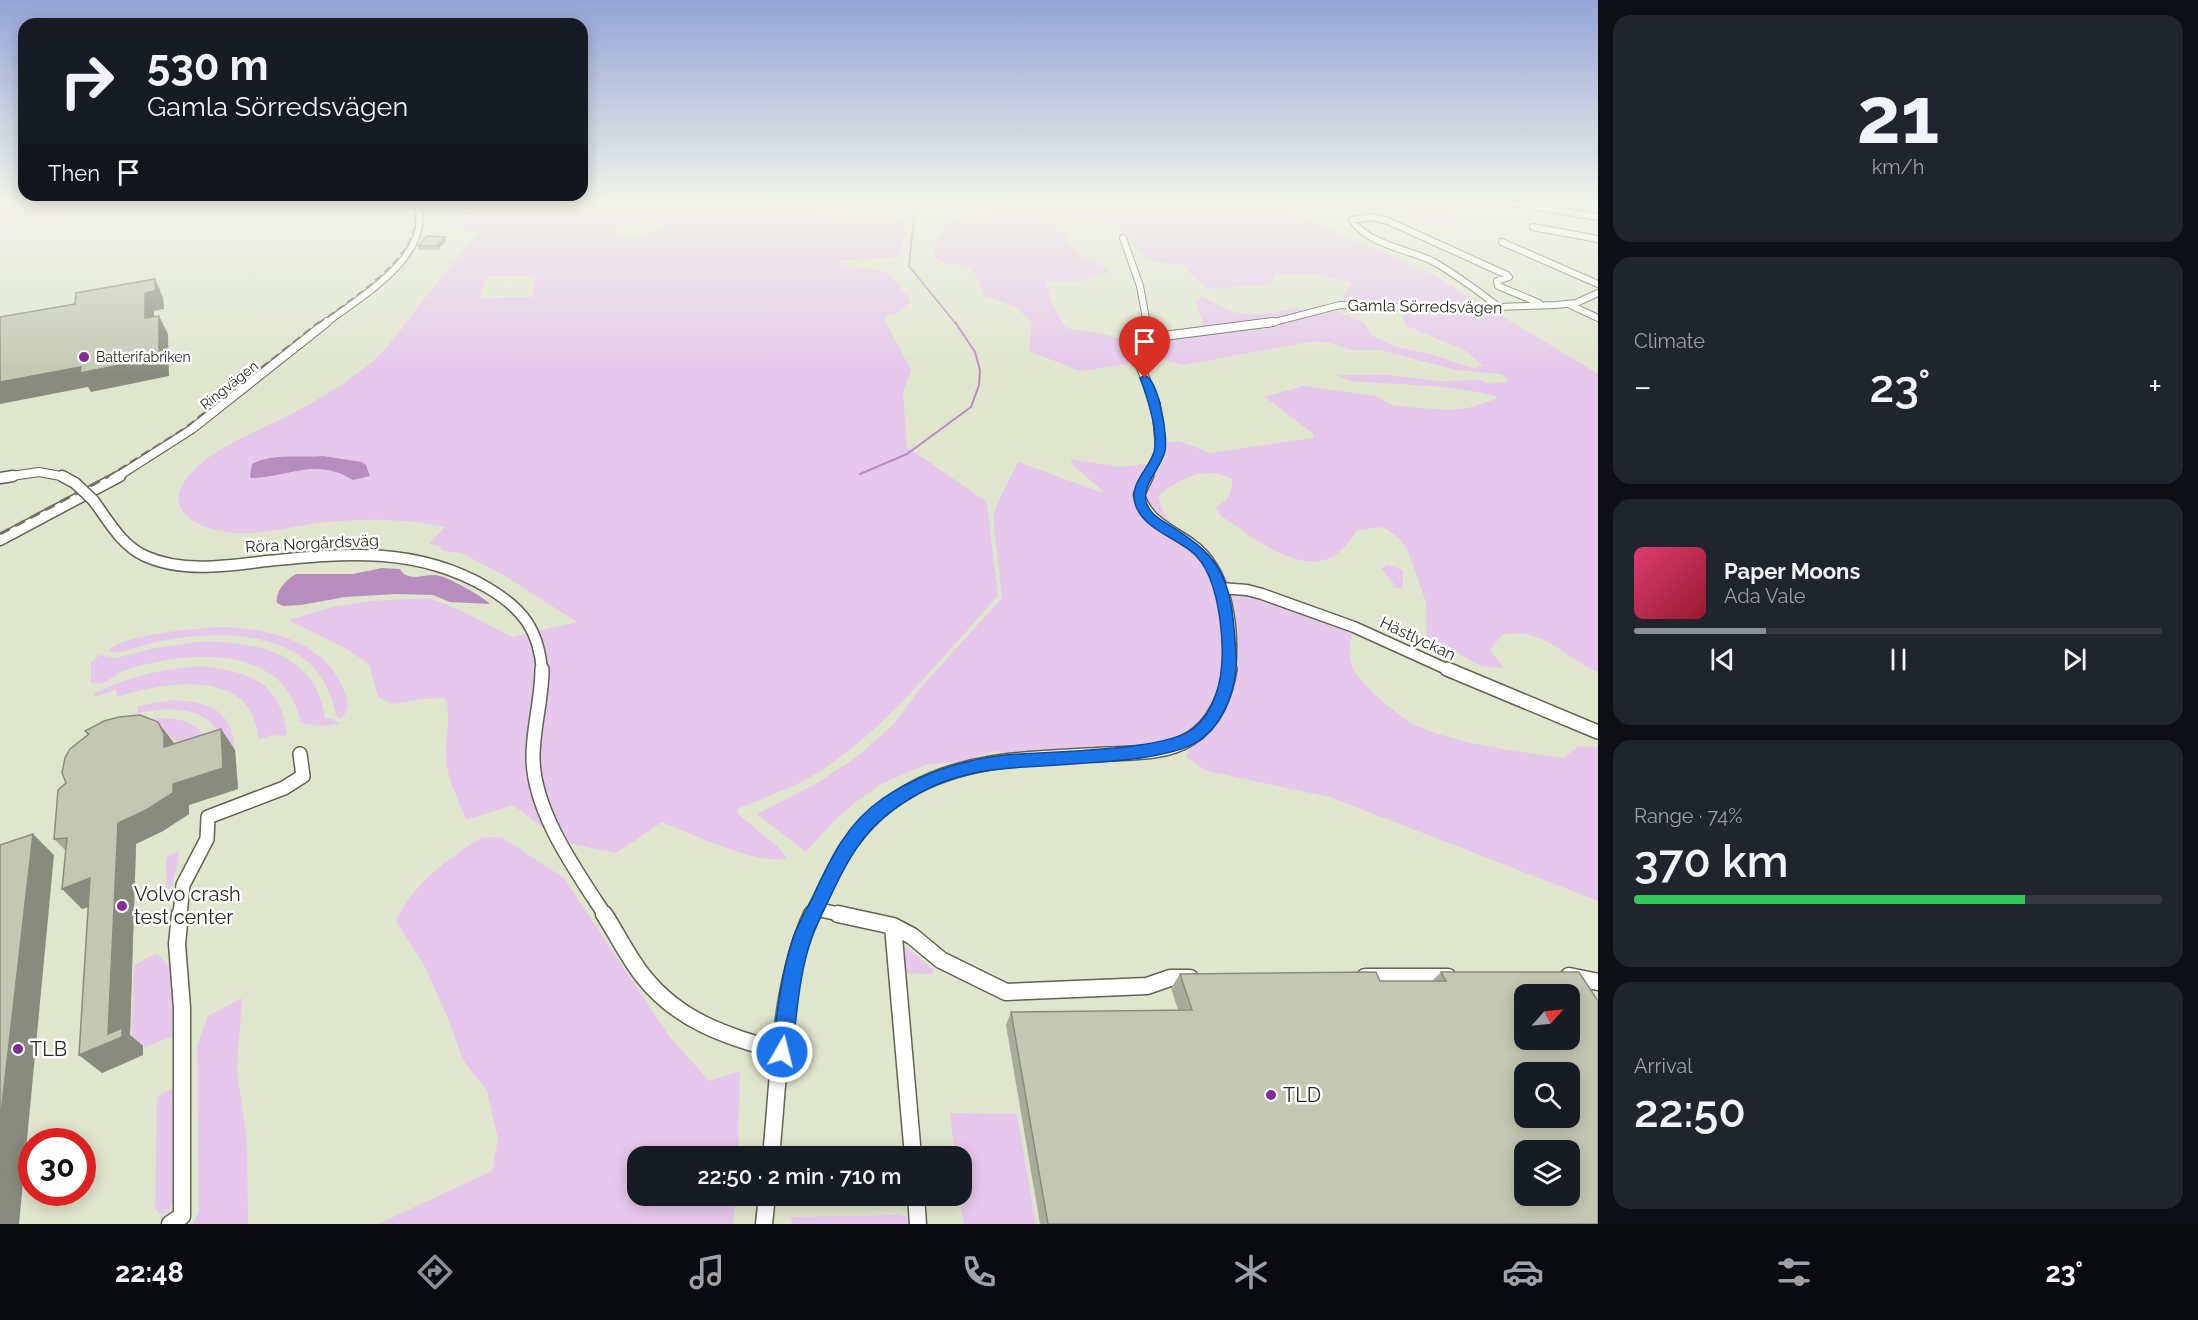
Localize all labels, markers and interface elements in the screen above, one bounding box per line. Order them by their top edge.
text: 530 m [147,41,269,90]
icon: right [48,42,126,120]
text: 21 [1857,70,1939,161]
text: Gamla Sörredsvägen [147,91,408,122]
text: km/h [1872,155,1924,179]
icon: arrive [112,156,145,189]
text: Then [48,160,100,186]
street label: Gamla Sörredsvägen [1347,296,1503,317]
pin [1119,316,1170,378]
icon: arrive [1128,325,1161,358]
text: Climate [1634,329,1705,353]
place label: Batterifabriken [96,349,191,365]
marker: Batterifabriken [77,350,91,364]
street label: Ringvägen [197,357,261,413]
text: 23° [1870,360,1931,413]
text: − [1634,367,1652,406]
text: + [2148,367,2162,406]
street label: Röra Norgårdsväg [245,531,379,556]
text: Paper Moons [1724,558,1860,584]
text: Ada Vale [1724,584,1806,608]
street label: Hästlyckan [1377,613,1459,664]
icon: previous [1706,643,1739,676]
icon: pause [1882,643,1915,676]
icon: next [2058,643,2091,676]
text: Range · 74% [1634,804,1742,828]
text: 370 km [1634,835,1789,888]
place label: Volvo crash test center [134,882,241,929]
marker: Volvo crash test center [115,899,129,913]
north arrow [1514,984,1580,1050]
map controls [1514,984,1580,1206]
position arrow [750,1020,814,1084]
place label: TLB [30,1037,67,1061]
marker: TLB [11,1042,25,1056]
text: Arrival [1634,1054,1693,1078]
button: search [1514,1062,1580,1128]
place label: TLD [1283,1083,1321,1107]
text: 22:50 [1634,1085,1746,1138]
marker: TLD [1264,1088,1278,1102]
speed limit sign: 30 [18,1128,96,1206]
button: layers [1514,1140,1580,1206]
text: 22:50 · 2 min · 710 m [698,1163,901,1189]
icon: directions [414,1251,456,1293]
icon: music [686,1251,728,1293]
icon: phone [958,1251,1000,1293]
icon: climate [1230,1251,1272,1293]
icon: car [1502,1251,1544,1293]
icon: filters [1773,1251,1815,1293]
text: 22:48 [115,1257,184,1288]
text: 23° [2045,1257,2083,1288]

